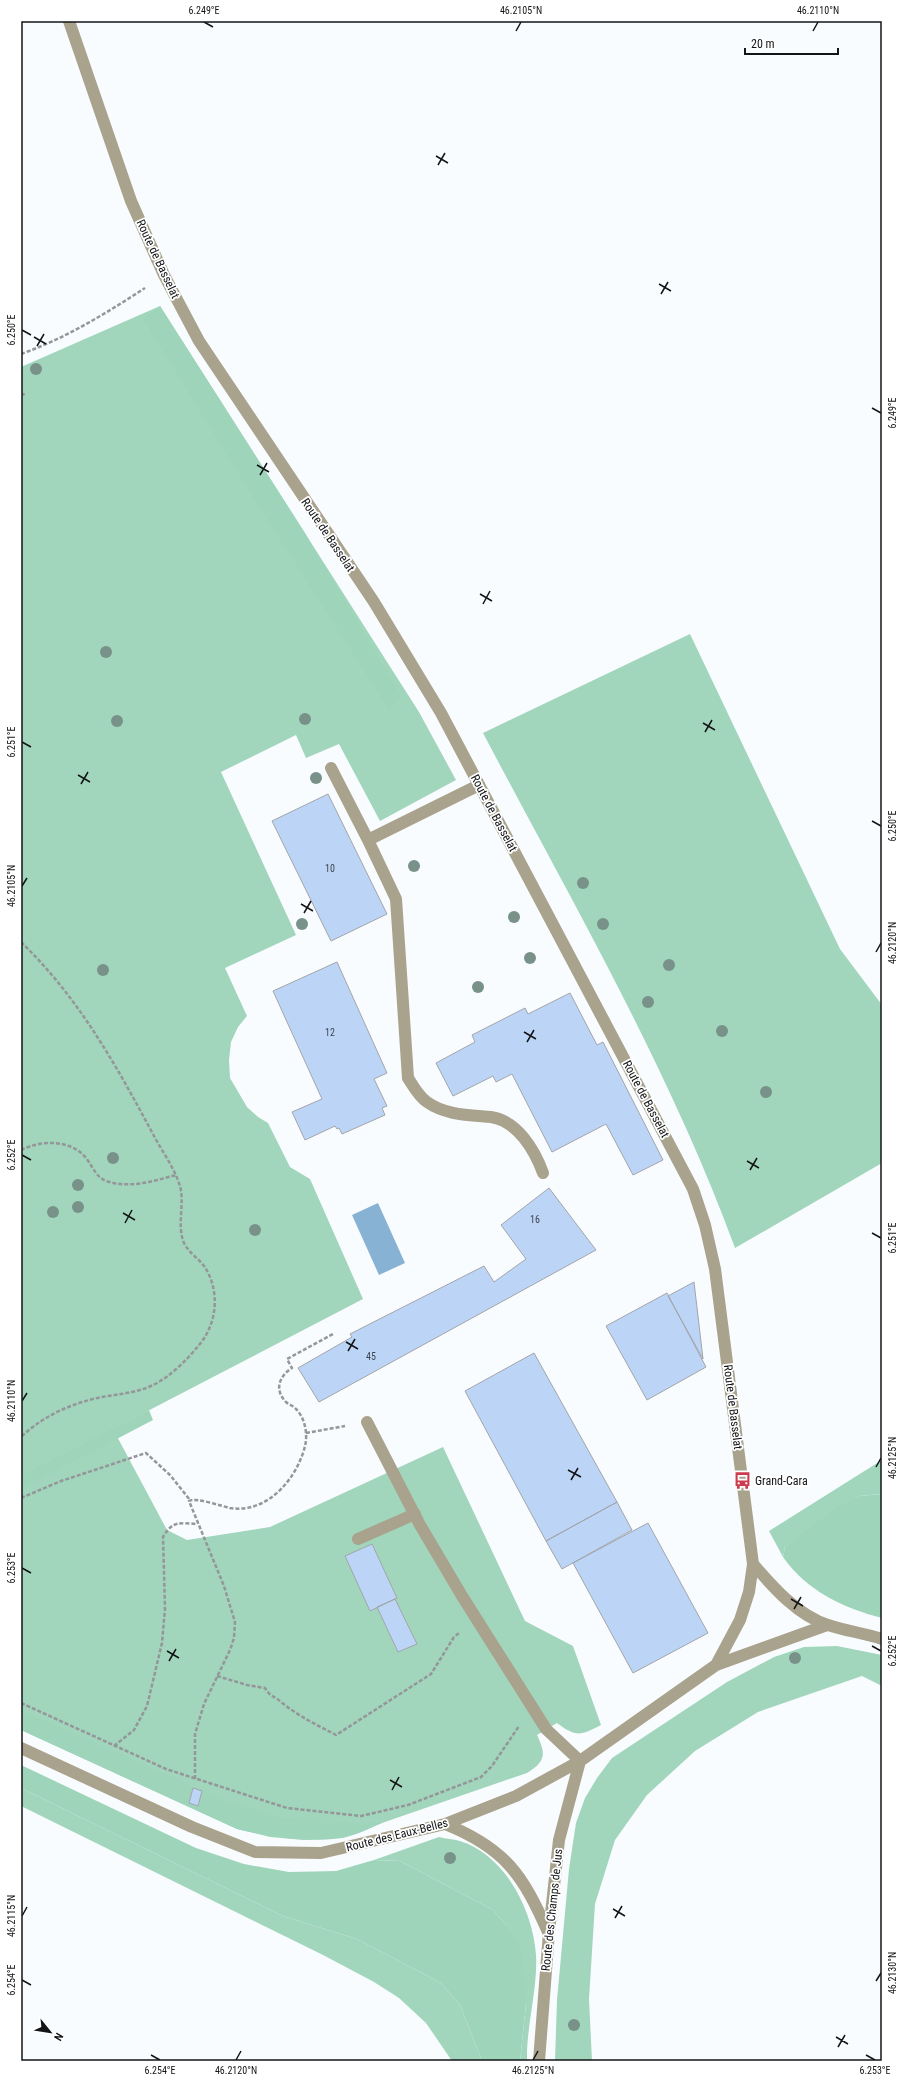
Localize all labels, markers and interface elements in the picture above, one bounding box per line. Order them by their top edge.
text: 6.249°E [188,5,220,16]
text: 46.2105°N [500,5,542,16]
text: 46.2110°N [797,5,839,16]
scale bar [745,30,838,56]
text: 20 m [751,37,775,51]
street label: Route de Basselat [134,217,183,301]
text: 6.250°E [6,314,17,346]
text: 6.249°E [887,397,898,429]
street label: Route de Basselat [298,496,358,575]
text: 6.251°E [6,726,17,758]
street label: Route de Basselat [468,772,520,854]
text: 6.250°E [887,810,898,842]
house number: 10 [325,863,335,874]
text: 46.2105°N [6,865,17,907]
text: 46.2120°N [887,922,898,964]
house number: 12 [325,1027,335,1038]
street label: Route de Basselat [620,1058,672,1140]
text: 6.252°E [6,1139,17,1171]
house number: 16 [530,1214,540,1225]
text: 6.251°E [887,1222,898,1254]
house number: 45 [366,1351,376,1362]
street label: Route de Basselat [721,1364,745,1451]
text: 46.2110°N [6,1380,17,1422]
text: 46.2125°N [887,1437,898,1479]
bus stop icon: Grand-Cara [732,1471,752,1491]
place label: Grand-Cara [755,1474,808,1488]
text: 6.253°E [6,1552,17,1584]
text: 6.252°E [887,1635,898,1667]
street label: Route des Eaux-Belles [345,1816,449,1854]
street label: Route des Champs de Jus [539,1848,565,1972]
text: 46.2115°N [6,1895,17,1937]
text: 46.2130°N [887,1952,898,1994]
text: 6.254°E [6,1964,17,1996]
north arrow [30,2012,70,2052]
text: N [51,2031,66,2043]
text: 6.254°E [144,2065,176,2076]
text: 46.2120°N [215,2065,257,2076]
text: 46.2125°N [512,2065,554,2076]
text: 6.253°E [859,2065,891,2076]

